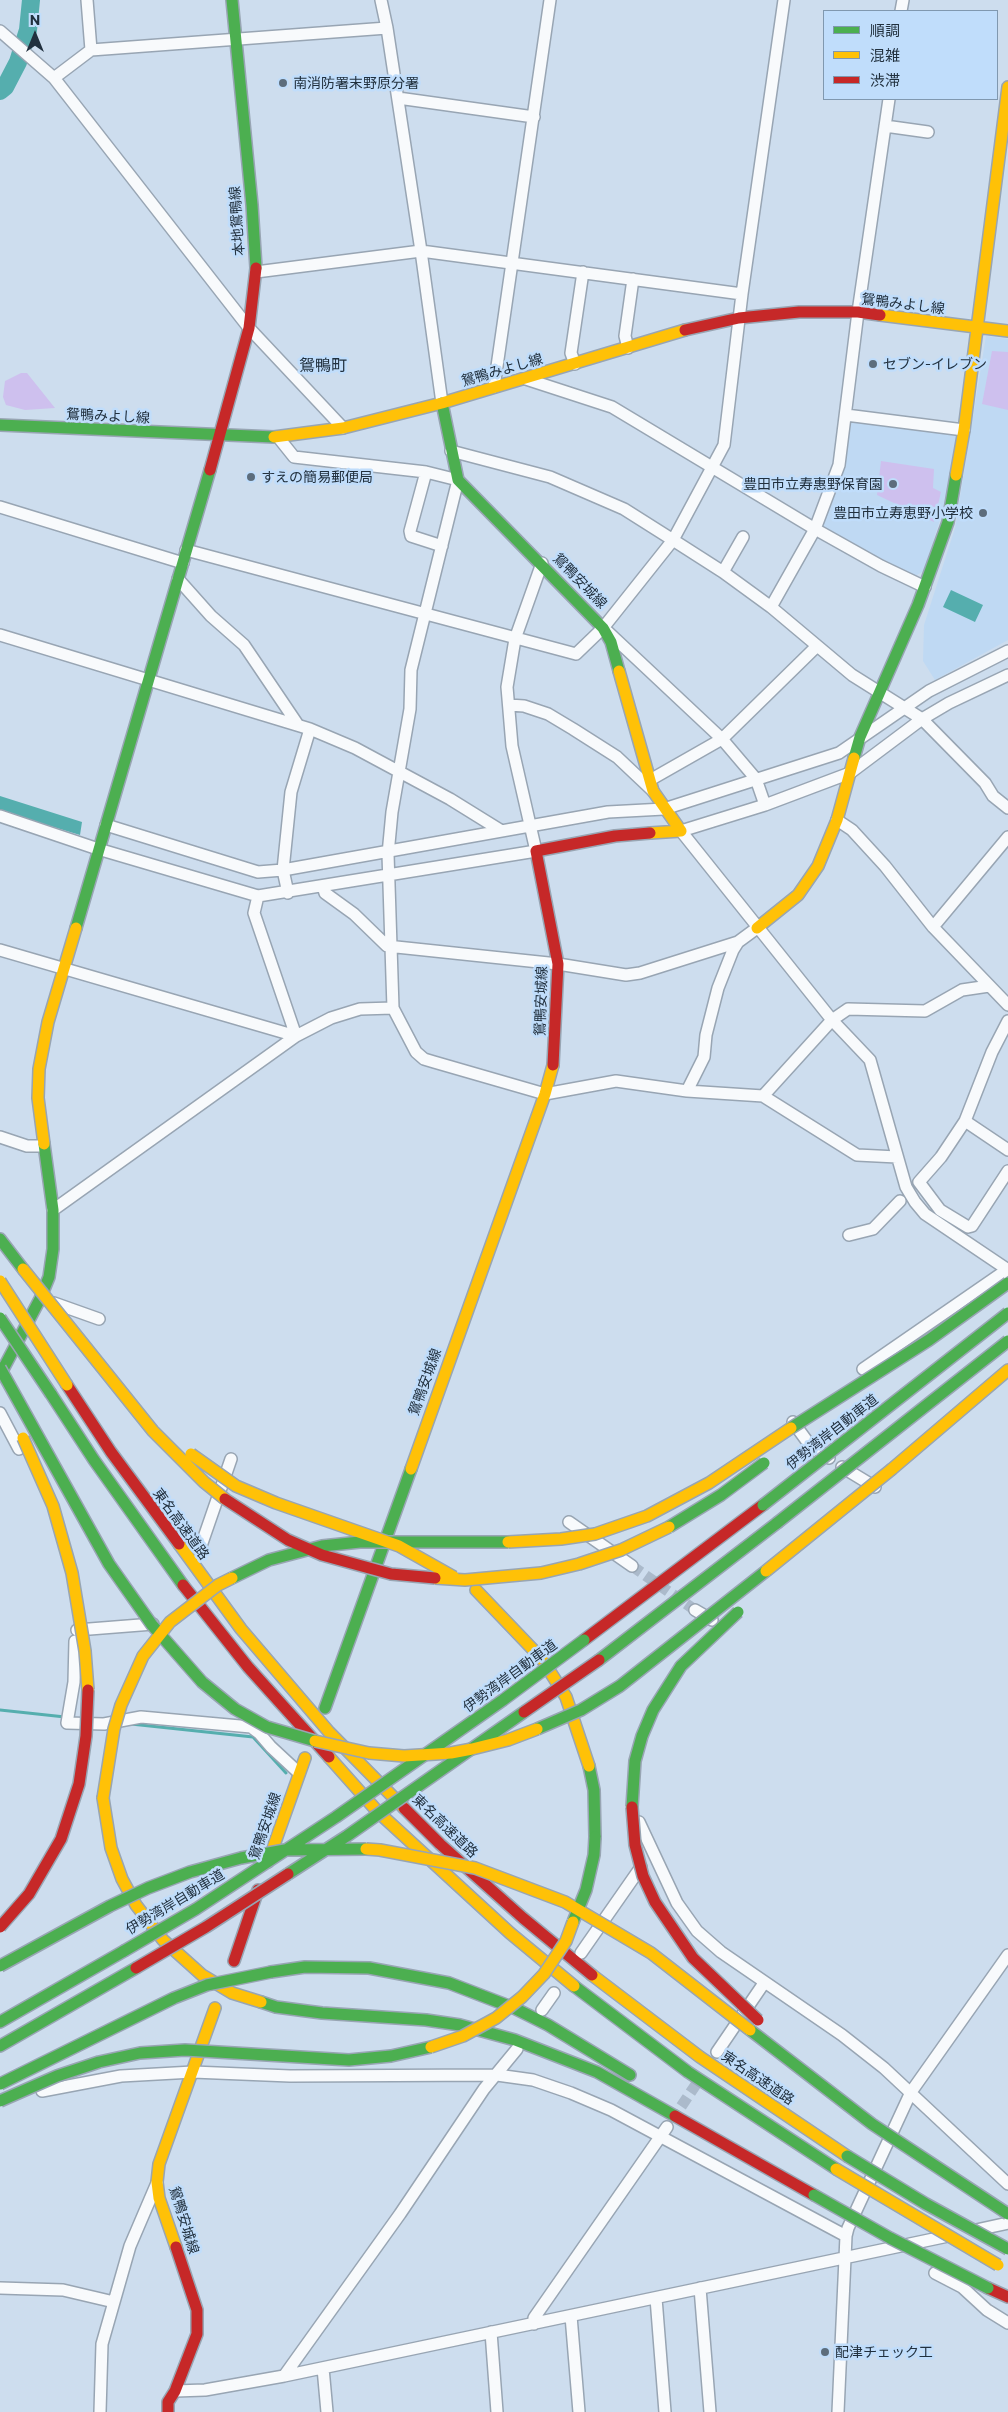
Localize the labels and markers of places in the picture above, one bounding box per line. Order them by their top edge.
place label: 南消防署末野原分署 [293,75,419,91]
marker: 南消防署末野原分署 [277,77,289,89]
place label: セブン-イレブン [883,356,987,372]
marker: セブン-イレブン [867,358,879,370]
place label: すえの簡易郵便局 [261,469,373,485]
marker: すえの簡易郵便局 [245,471,257,483]
place label: 豊田市立寿惠野保育園 [743,476,883,492]
marker: 豊田市立寿惠野保育園 [887,478,899,490]
place label: 豊田市立寿恵野小学校 [833,505,973,521]
marker: 豊田市立寿恵野小学校 [977,507,989,519]
place label: 配津チェック工 [835,2344,933,2360]
marker: 配津チェック工 [819,2346,831,2358]

